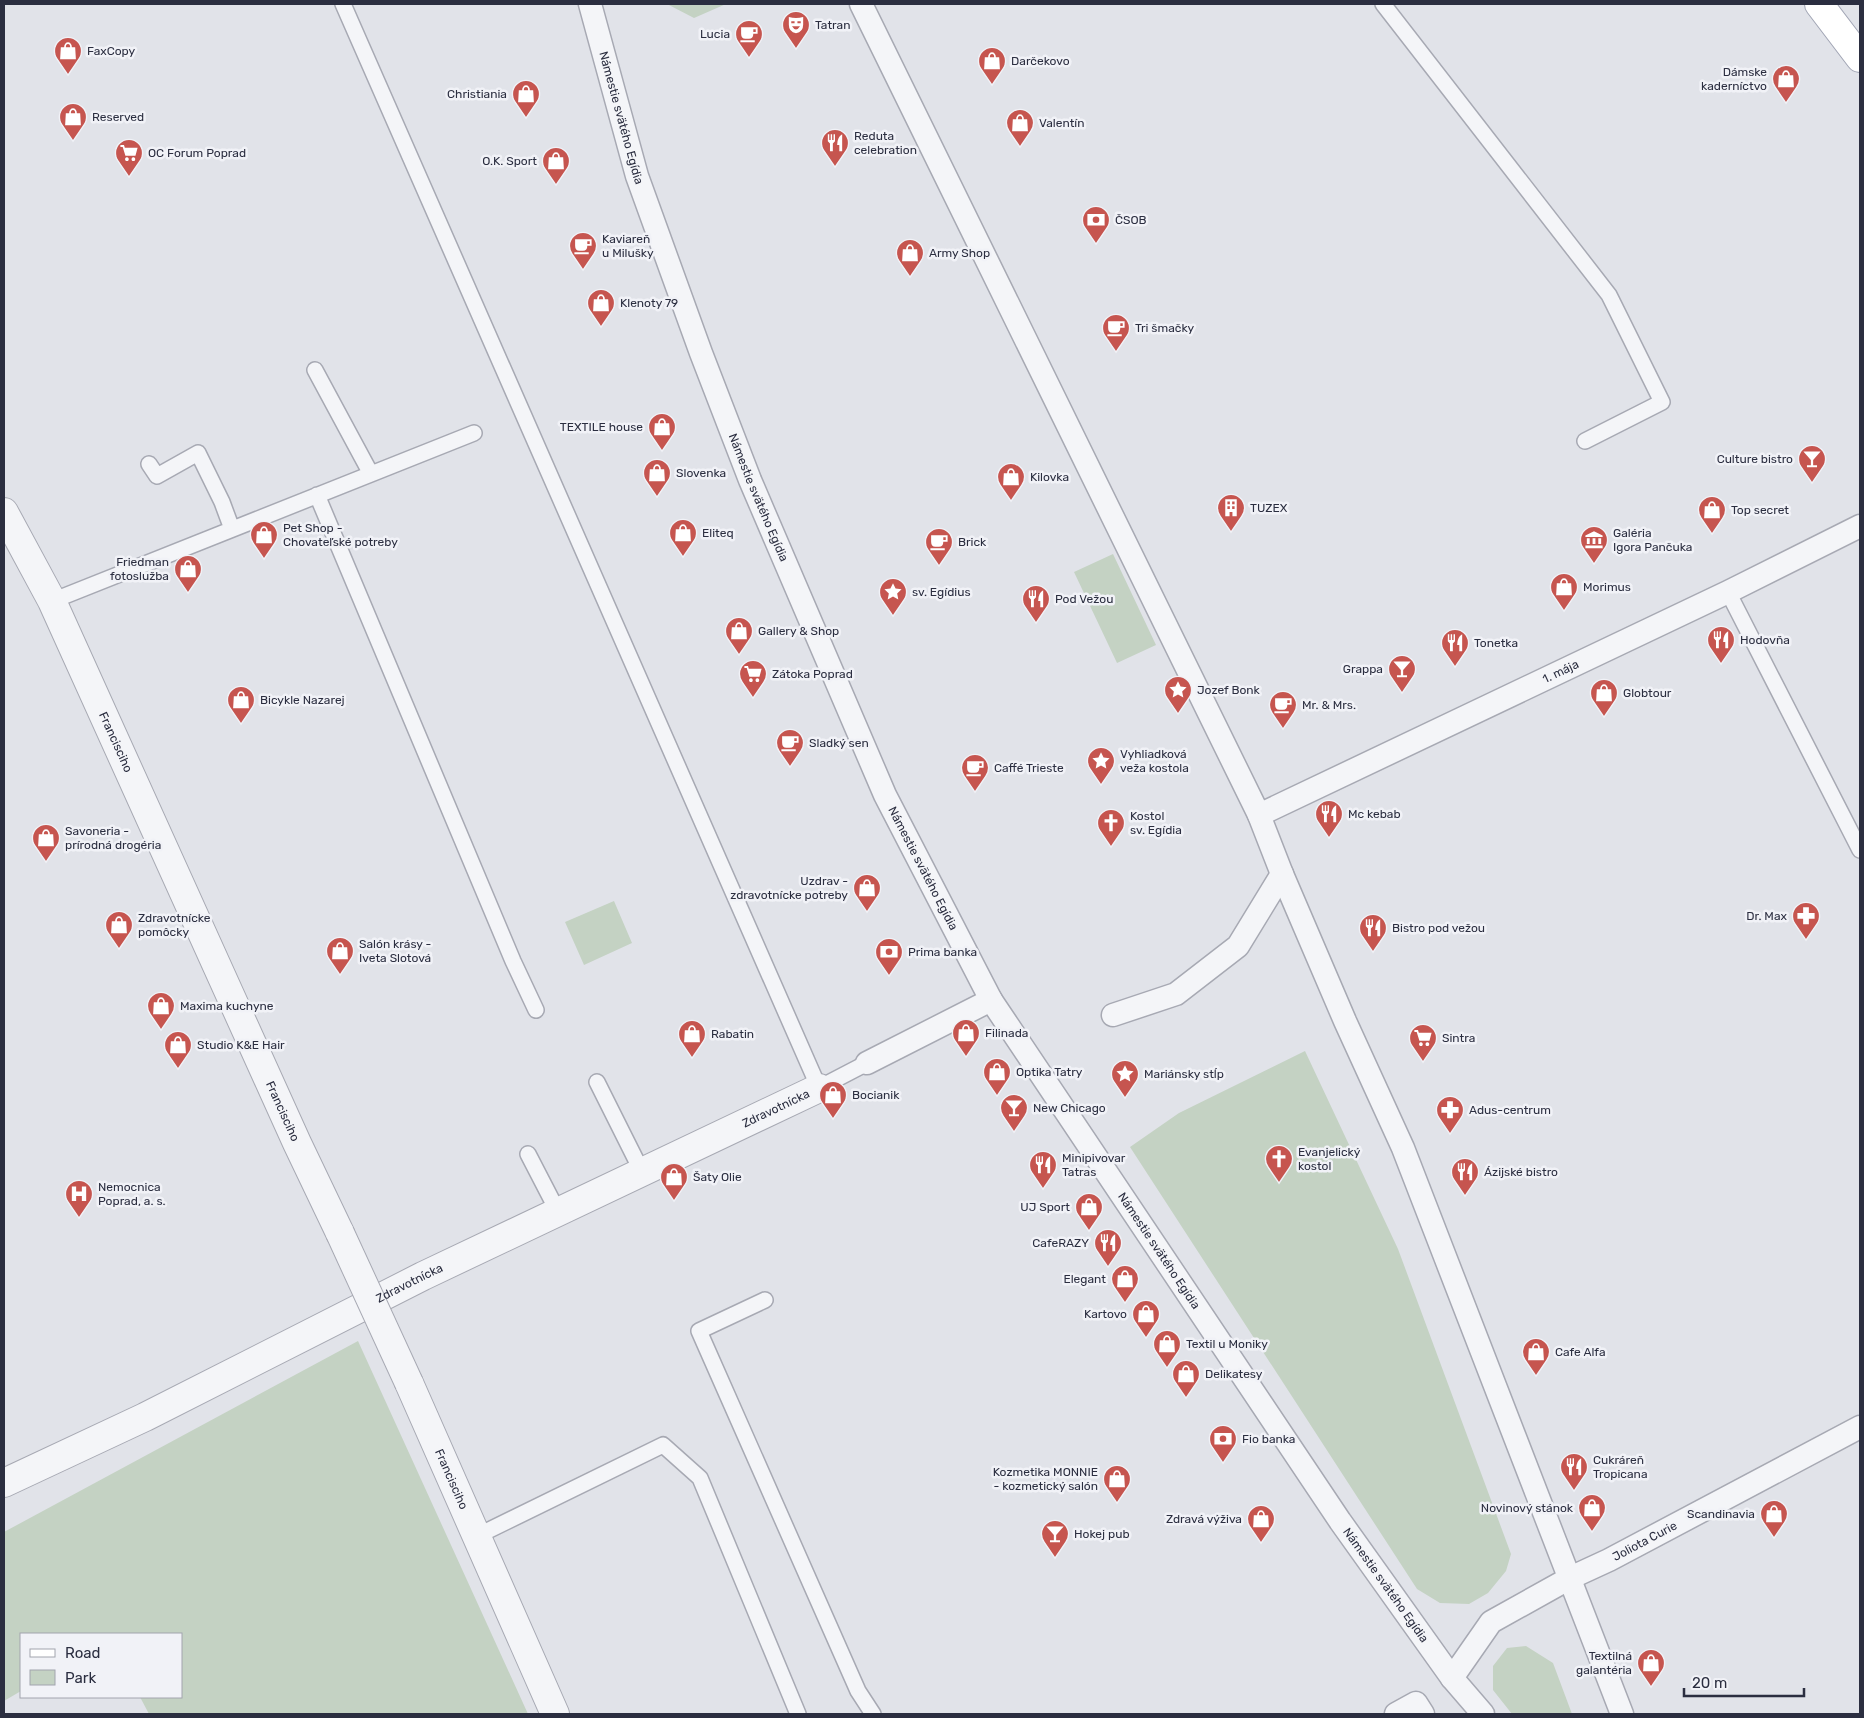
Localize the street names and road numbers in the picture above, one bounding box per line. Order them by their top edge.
street label: Námestie svätého Egídia [596,50,646,186]
street label: Námestie svätého Egídia [726,431,791,564]
street label: 1. mája [1540,657,1581,686]
street label: Francisciho [96,710,136,775]
street label: Námestie svätého Egídia [885,804,961,933]
street label: Francisciho [263,1079,302,1144]
street label: Zdravotnícka [740,1087,812,1130]
street label: Námestie svätého Egídia [1115,1190,1203,1312]
street label: Zdravotnícka [374,1261,445,1306]
street label: Francisciho [432,1447,471,1512]
street label: Joliota Curie [1610,1518,1680,1564]
street label: Námestie svätého Egídia [1340,1525,1431,1645]

